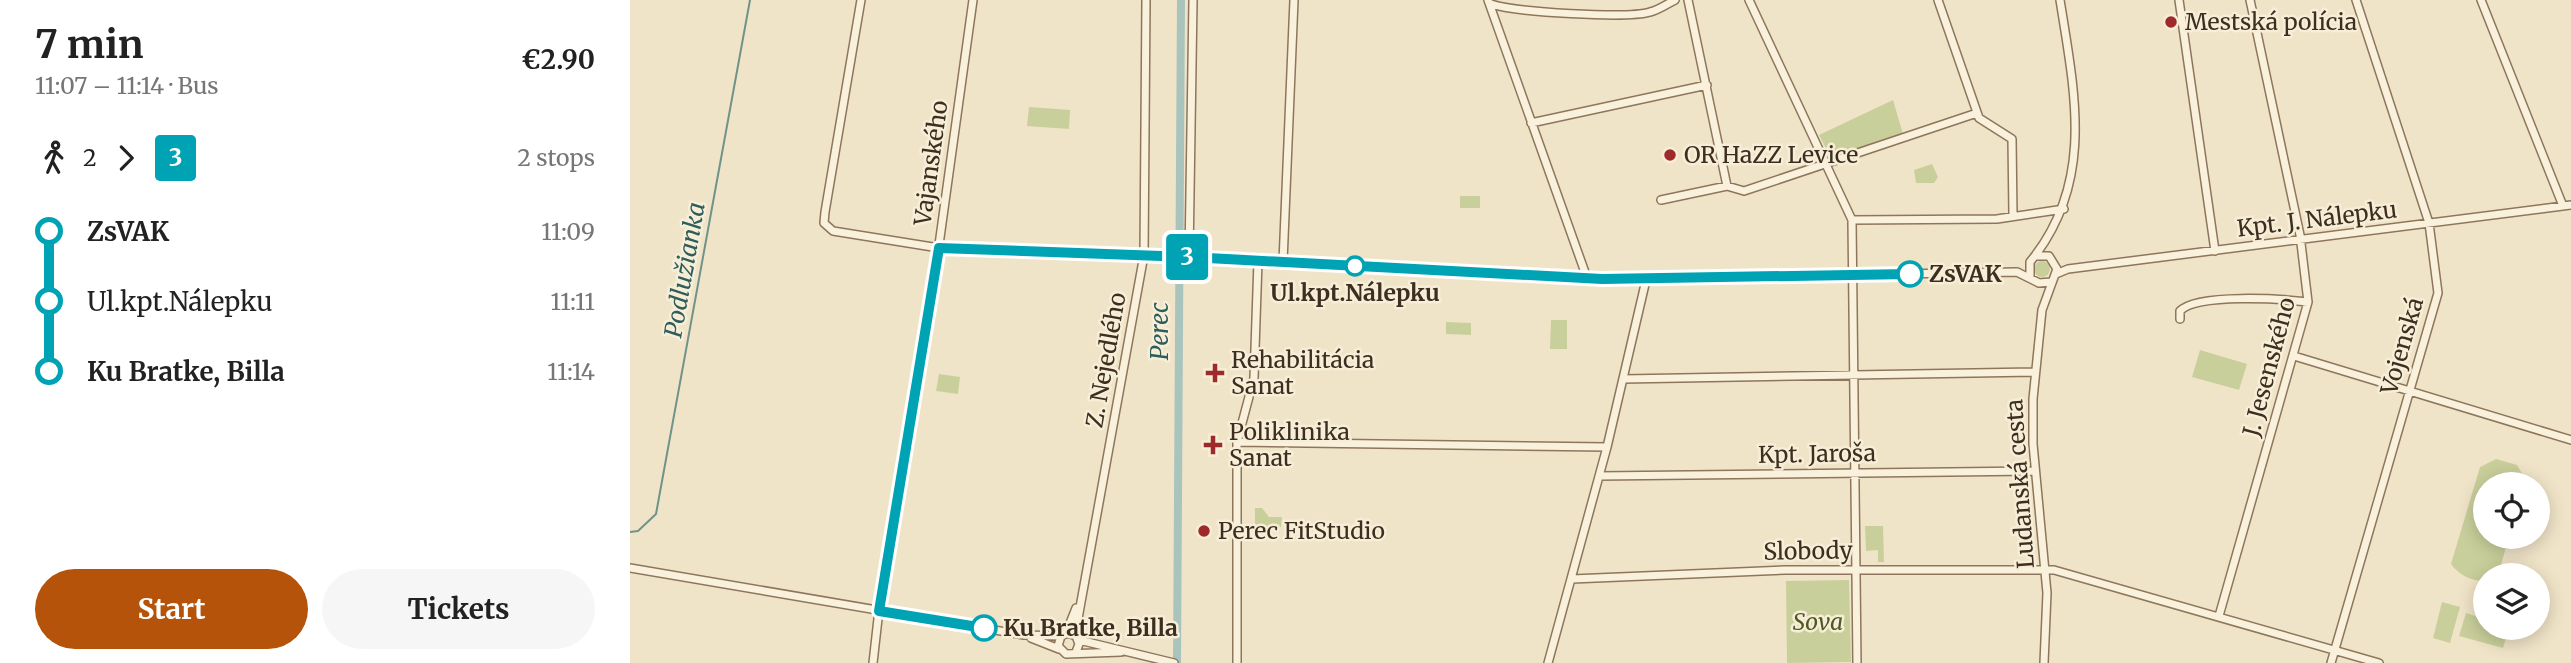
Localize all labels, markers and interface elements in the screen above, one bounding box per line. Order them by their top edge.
place label: Mestská polícia [2185,7,2357,36]
marker: Mestská polícia [2163,14,2179,30]
text: 7 min [35,21,144,68]
text: €2.90 [521,43,595,76]
text: 11:07 – 11:14 · Bus [35,71,219,100]
street label: Vajanského [907,98,954,228]
icon: walk [35,139,73,177]
icon: forward [107,139,145,177]
place label: OR HaZZ Levice [1684,140,1858,169]
text: 3 [169,142,182,173]
text: 2 [83,143,97,172]
text: 2 stops [517,143,595,172]
marker: OR HaZZ Levice [1662,147,1678,163]
street label: Kpt. J. Nálepku [2235,194,2399,243]
water label: Podlužianka [657,200,712,340]
text: ZsVAK [87,215,169,248]
text: 11:09 [541,217,595,246]
line badge: 3 [1164,234,1210,280]
text: 3 [1180,241,1194,272]
marker: Ul.kpt.Nálepku [1345,256,1365,276]
place label: ZsVAK [1929,259,2003,288]
marker: ZsVAK [1897,261,1923,287]
place label: Ul.kpt.Nálepku [1270,278,1440,307]
text: Ul.kpt.Nálepku [87,285,273,318]
text: 11:11 [551,287,595,316]
street label: Z. Nejedlého [1079,290,1132,430]
street label: J. Jesenského [2236,294,2301,441]
street label: Vojenská [2374,294,2429,399]
water label: Perec [1144,302,1175,360]
place label: Rehabilitácia Sanat [1231,345,1374,400]
text: Ku Bratke, Billa [87,355,285,388]
text: 11:14 [547,357,595,386]
marker: Rehabilitácia Sanat [1205,363,1225,383]
street label: Ludanská cesta [1999,398,2040,570]
place label: Poliklinika Sanat [1229,417,1350,472]
marker: Poliklinika Sanat [1203,435,1223,455]
street label: Kpt. Jaroša [1758,438,1876,469]
map controls [2473,472,2550,640]
button: locate [2473,472,2550,549]
place label: Perec FitStudio [1218,516,1385,545]
marker: Perec FitStudio [1196,523,1212,539]
street label: Slobody [1763,535,1854,566]
button: layers [2473,563,2550,640]
button: Start [35,569,308,649]
button: Tickets [322,569,595,649]
park label: Sova [1793,607,1843,636]
place label: Ku Bratke, Billa [1003,613,1178,643]
marker: Ku Bratke, Billa [971,615,997,641]

